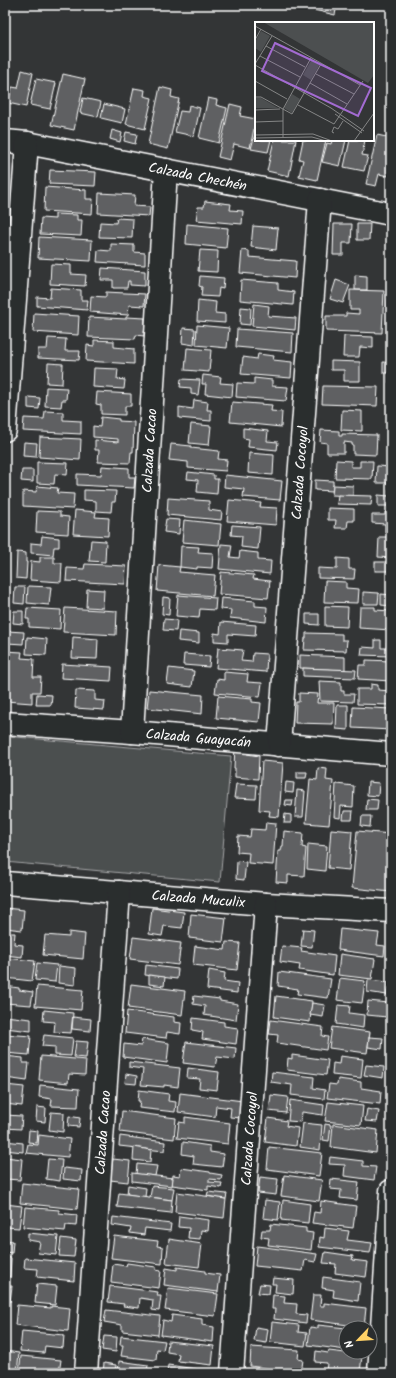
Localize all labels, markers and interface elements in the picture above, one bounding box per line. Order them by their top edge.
inset map [255,22,374,141]
street label: Calzada Chechén [146,157,249,198]
street label: Calzada Cacao [136,408,164,493]
street label: Calzada Cocoyol [286,425,315,521]
street label: Calzada Guayacán [145,723,252,754]
street label: Calzada Muculix [151,885,247,914]
street label: Calzada Cacao [90,1090,117,1176]
street label: Calzada Cocoyol [236,1090,264,1186]
north arrow [338,1320,378,1360]
text: N [340,1337,359,1351]

